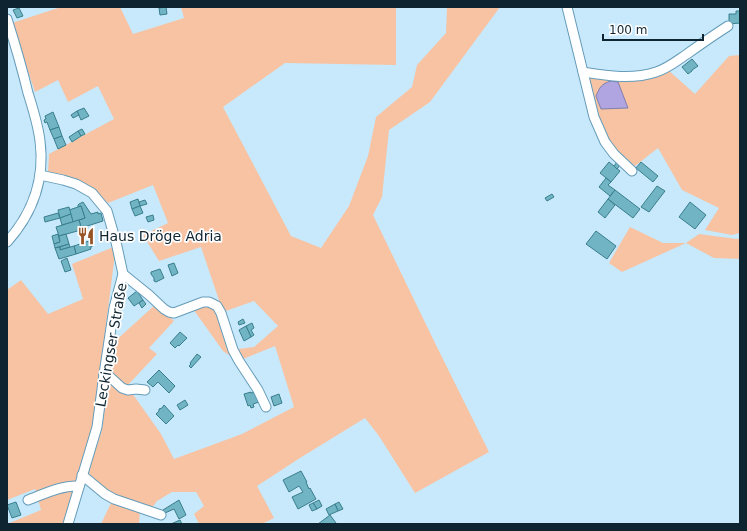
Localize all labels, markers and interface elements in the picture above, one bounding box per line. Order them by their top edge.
scale bar [603,16,703,42]
text: 100 m [609,23,647,37]
restaurant icon: Haus Dröge Adria [76,226,96,246]
place label: Haus Dröge Adria [99,228,222,244]
street label: Leckingser Straße [92,282,130,408]

